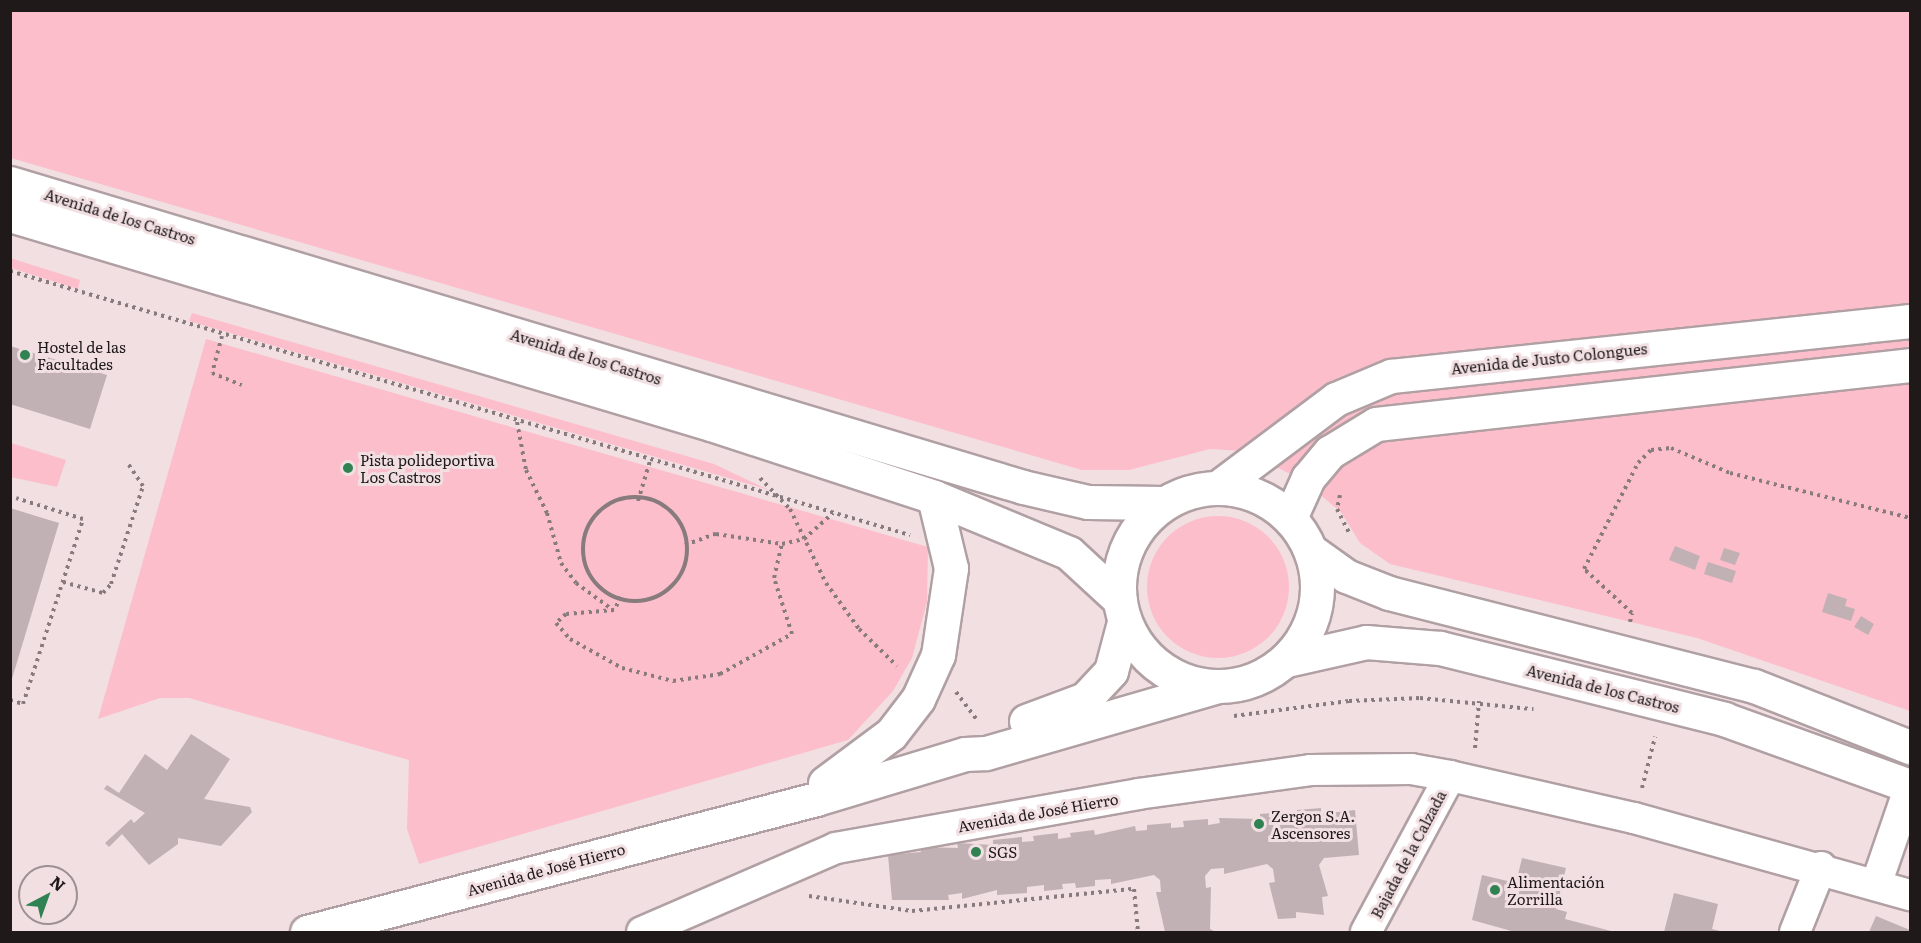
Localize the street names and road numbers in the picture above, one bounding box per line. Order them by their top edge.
street label: Avenida de los Castros [42,184,198,248]
street label: Avenida de los Castros [508,324,664,388]
street label: Avenida de Justo Colongues [1450,339,1648,377]
street label: Avenida de los Castros [1525,660,1681,716]
street label: Bajada de la Calzada [1367,787,1449,921]
street label: Avenida de José Hierro [956,789,1120,835]
street label: Avenida de José Hierro [465,839,627,899]

